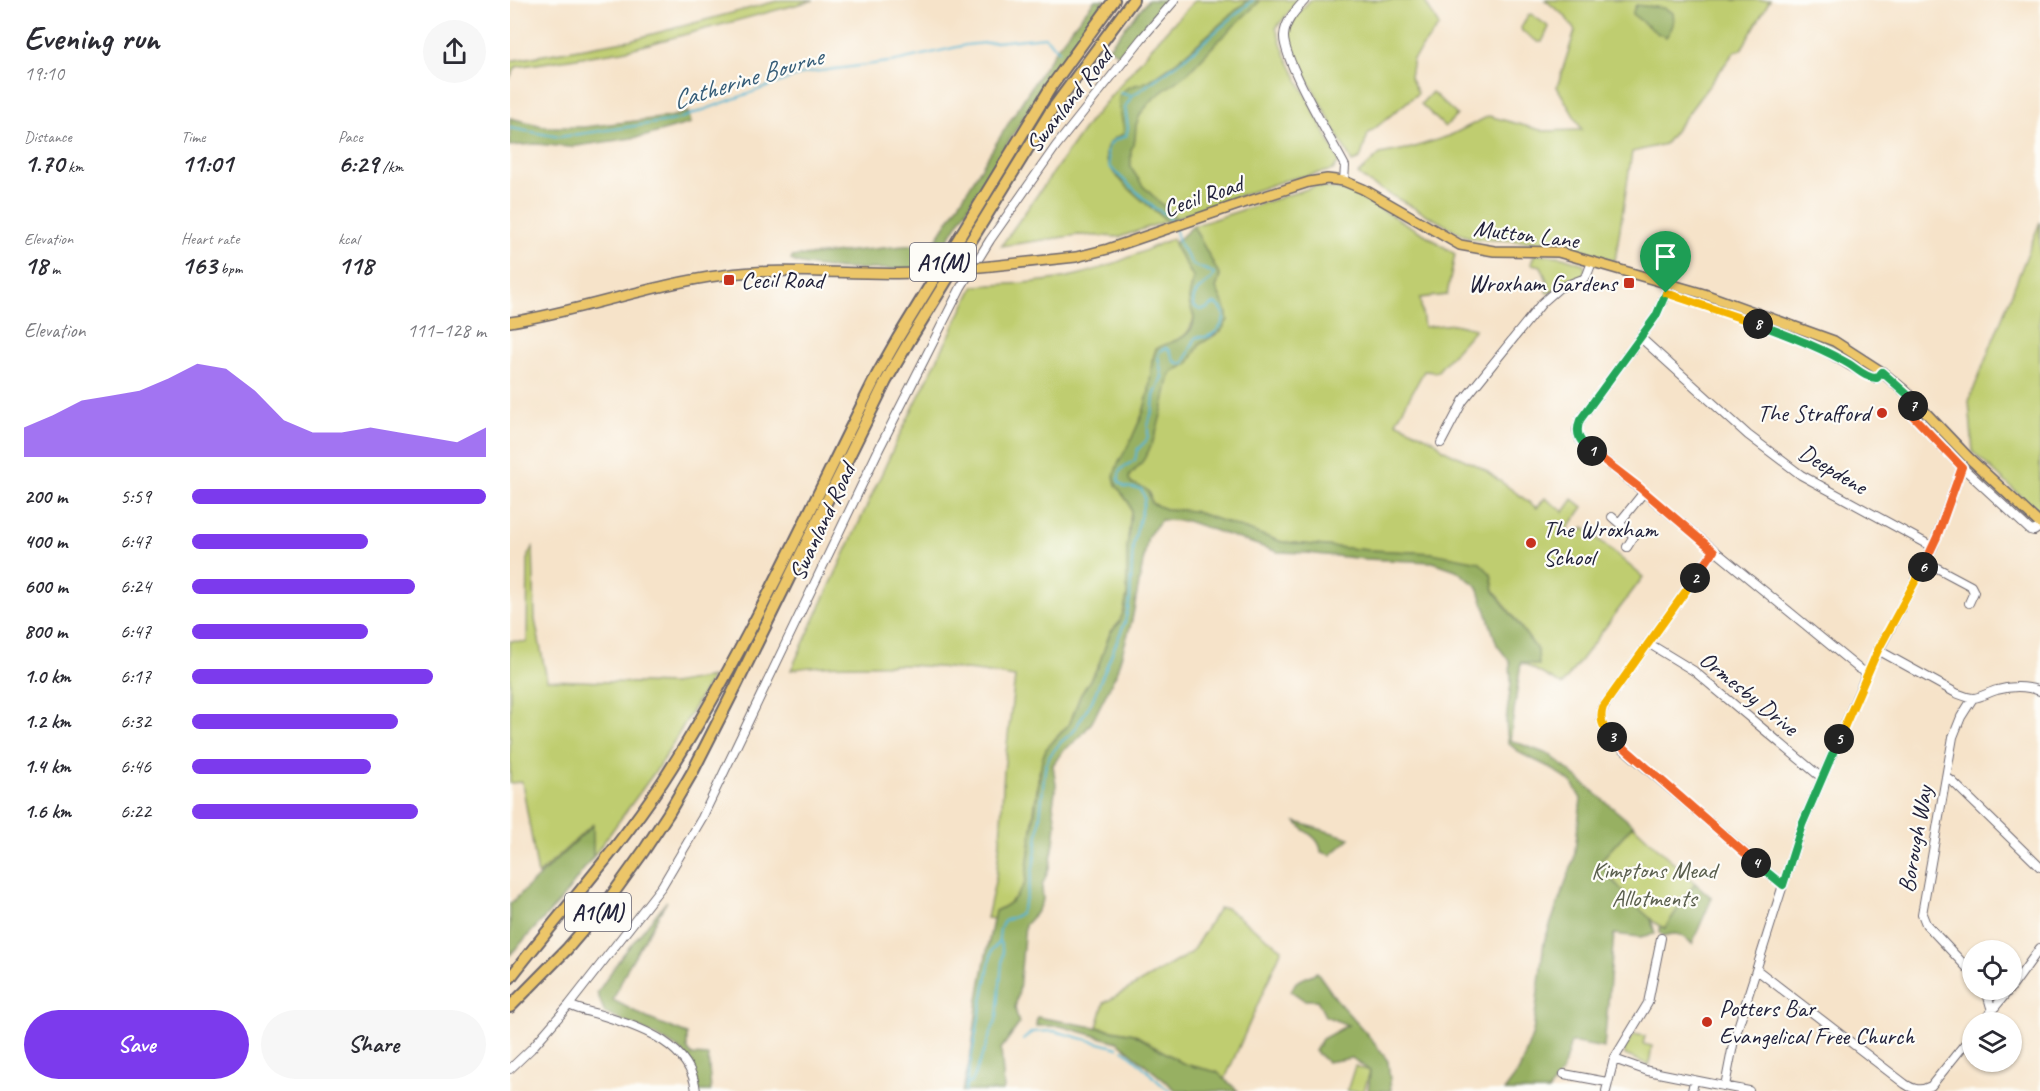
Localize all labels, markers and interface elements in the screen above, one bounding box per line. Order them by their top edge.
text: Evening run [24,17,159,59]
button: share [423,20,486,83]
water label: Catherine Bourne [668,39,830,117]
street label: Swanland Road [1019,39,1122,159]
text: 19:10 [24,61,64,86]
text: Distance [24,127,72,147]
text: Time [181,127,205,147]
text: Pace [338,127,363,147]
text: 1.70 [24,147,64,180]
text: 11:01 [181,147,233,180]
text: 6:29 [338,147,378,180]
text: km [64,157,84,177]
text: /km [378,157,403,177]
street label: Cecil Road [1159,167,1250,224]
street label: Mutton Lane [1472,213,1582,256]
text: Elevation [24,229,73,249]
text: Heart rate [181,229,239,249]
text: kcal [338,229,359,249]
pin [1640,231,1691,293]
icon: arrive [1649,240,1682,273]
road number: A1(M) [910,243,976,281]
text: 18 [24,249,47,282]
text: 163 [181,249,217,282]
text: 118 [338,249,373,282]
text: m [47,259,60,279]
text: bpm [217,259,243,279]
place label: Cecil Road [741,265,827,295]
place label: Wroxham Gardens [1468,268,1619,298]
marker: Cecil Road [722,273,736,287]
marker: Wroxham Gardens [1622,276,1636,290]
pin: 8 [1743,309,1773,339]
text: 8 [1754,314,1762,334]
text: Elevation [24,318,86,343]
text: 111–128 m [407,318,486,343]
pin: 7 [1898,391,1928,421]
text: 7 [1909,396,1917,416]
place label: The Strafford [1757,398,1874,428]
marker: The Strafford [1875,406,1889,420]
pin: 1 [1577,436,1607,466]
street label: Deepdene [1793,437,1875,502]
text: 1 [1588,441,1596,461]
street label: Swanland Road [782,456,864,585]
text: 200 m [24,484,67,509]
text: 5:59 [120,484,151,509]
place label: The Wroxham School [1543,514,1659,572]
text: 400 m [24,529,67,554]
text: 6:47 [120,529,151,554]
marker: The Wroxham School [1524,536,1538,550]
pin: 6 [1908,552,1938,582]
text: 6 [1919,557,1927,577]
pin: 2 [1680,563,1710,593]
text: 2 [1691,568,1699,588]
text: 600 m [24,574,68,599]
text: 6:24 [120,574,151,599]
text: 800 m [24,619,67,644]
text: 6:47 [120,619,151,644]
street label: Ormesby Drive [1693,644,1806,743]
text: 1.0 km [24,664,71,689]
text: 6:17 [120,664,151,689]
text: 1.2 km [24,709,71,734]
text: 6:32 [120,709,151,734]
pin: 3 [1597,722,1627,752]
pin: 5 [1824,724,1854,754]
text: 3 [1608,727,1616,747]
text: 5 [1836,729,1842,749]
text: 1.4 km [24,754,71,779]
text: 6:46 [120,754,151,779]
street label: Borough Way [1891,782,1939,895]
text: 1.6 km [24,799,71,824]
text: 6:22 [120,799,151,824]
pin: 4 [1741,848,1771,878]
text: 4 [1752,853,1760,873]
park label: Kimptons Mead Allotments [1591,855,1720,913]
road number: A1(M) [565,893,631,931]
map controls [1962,940,2022,1072]
button: locate [1962,940,2022,1000]
place label: Potters Bar Evangelical Free Church [1719,993,1915,1051]
button: Save [24,1010,249,1079]
button: Share [261,1010,486,1079]
button: layers [1962,1012,2022,1072]
marker: Potters Bar Evangelical Free Church [1700,1015,1714,1029]

